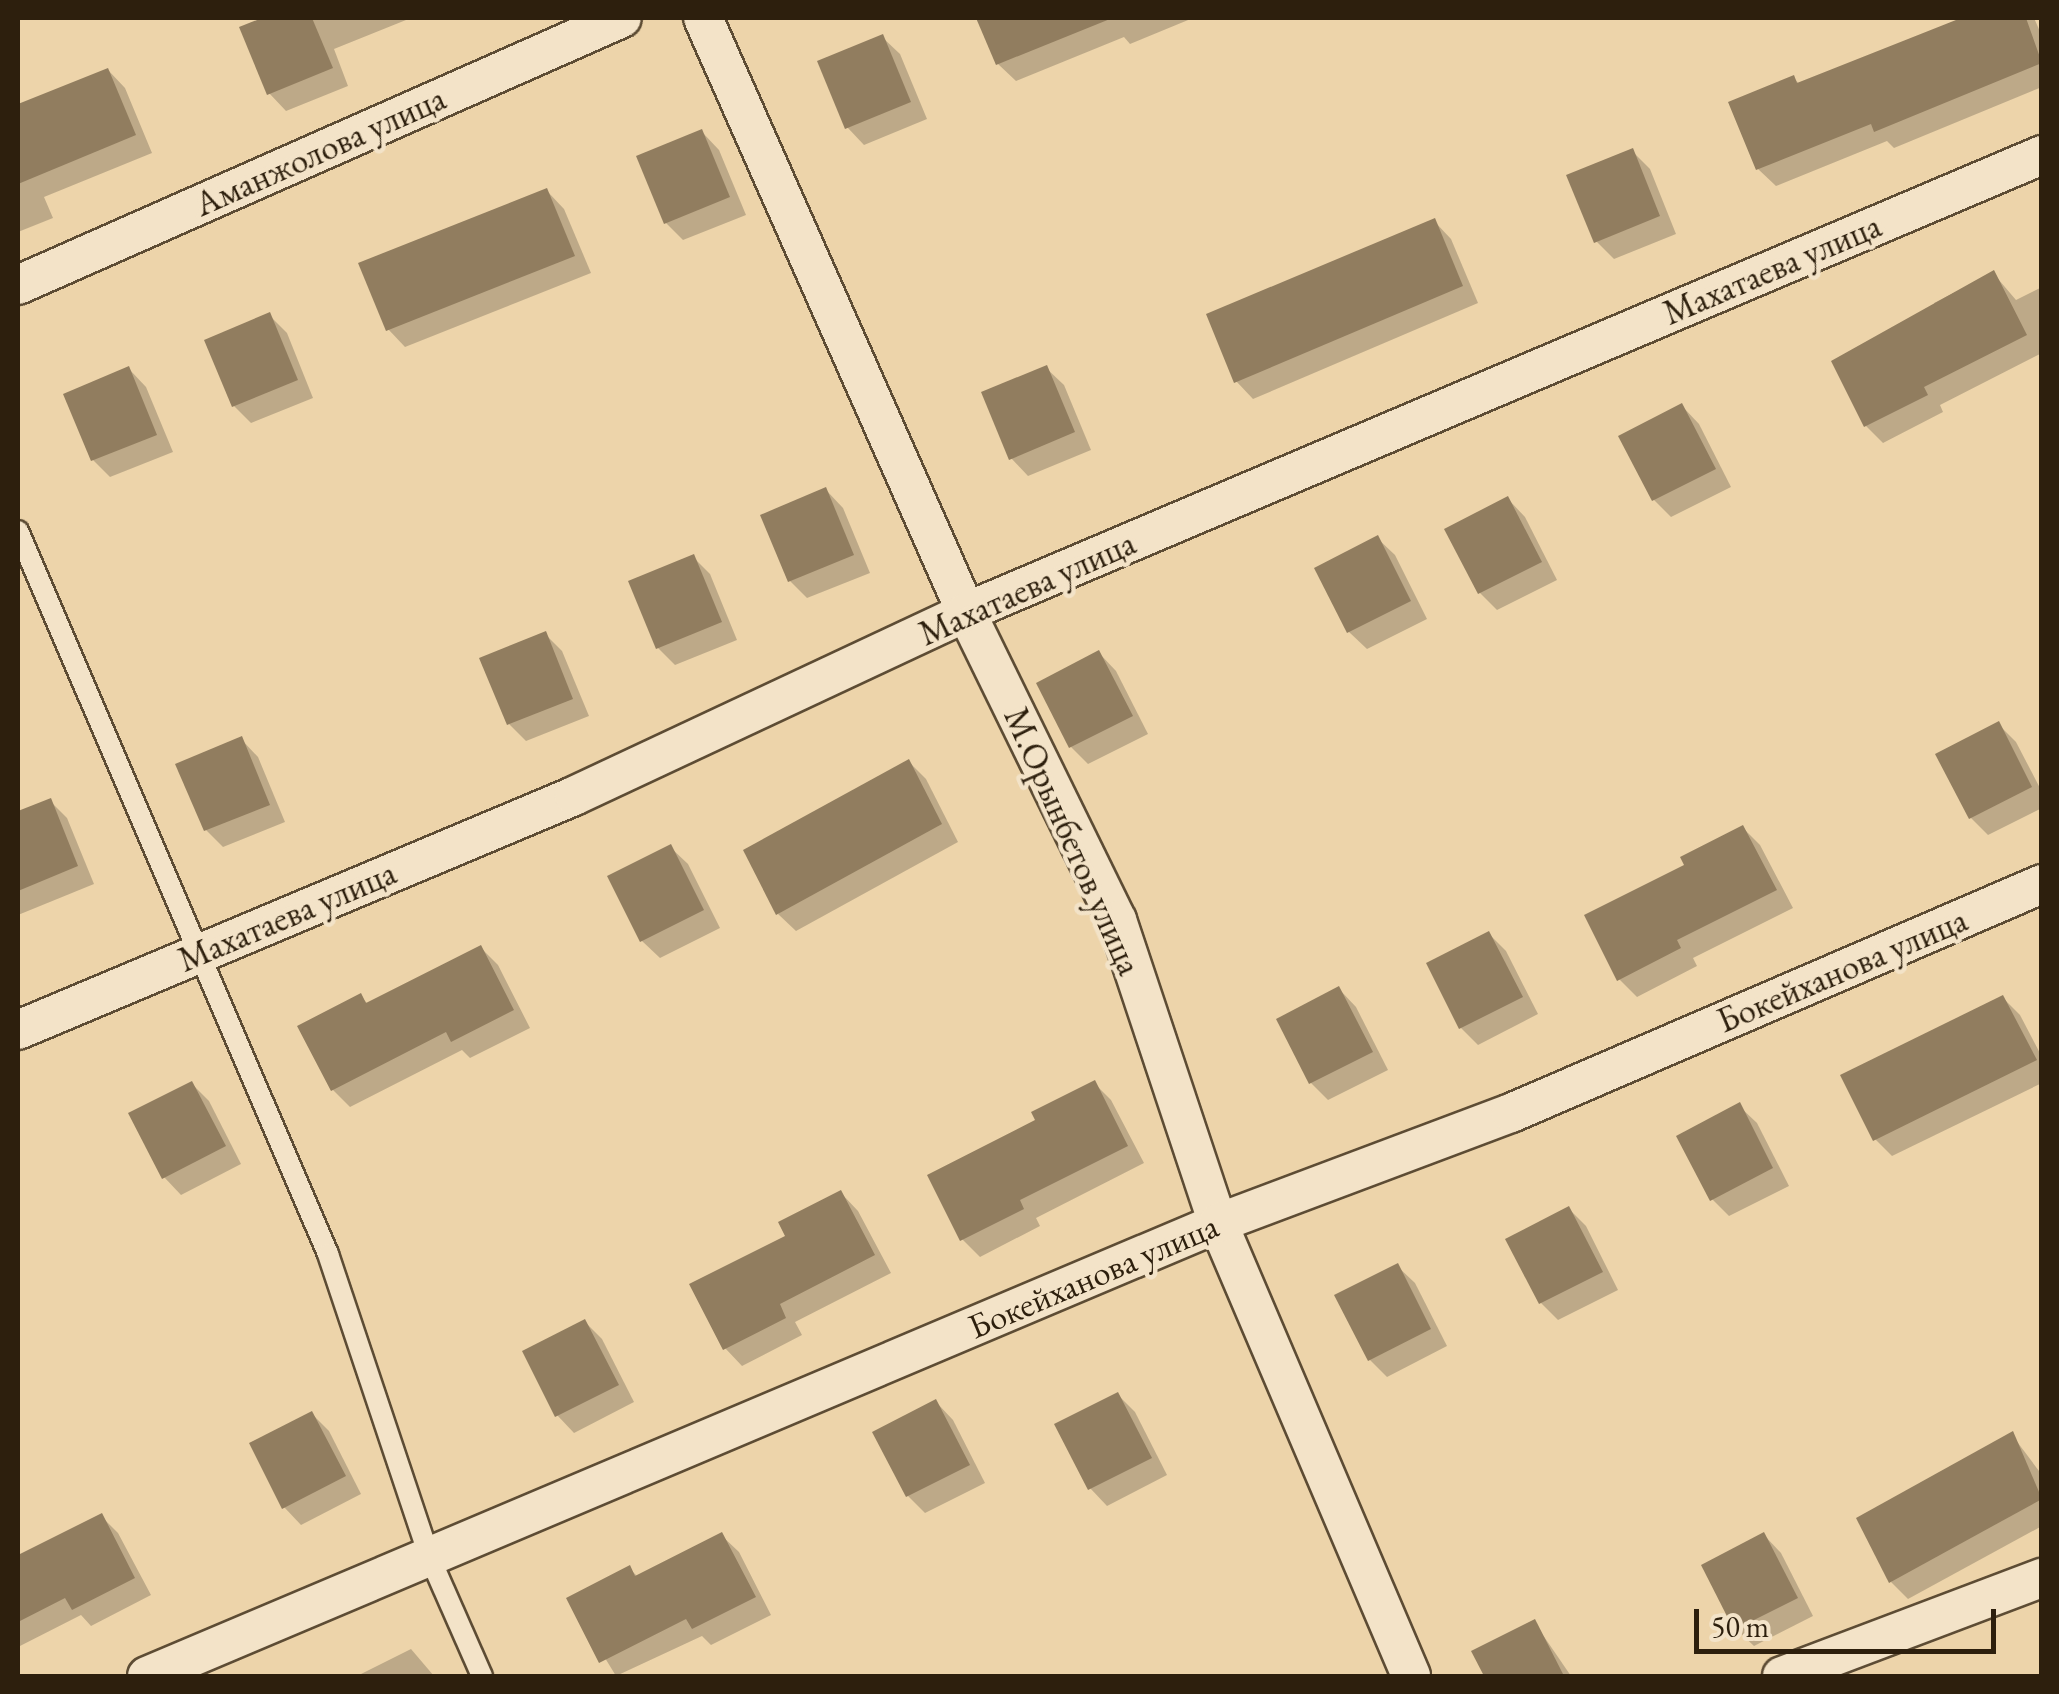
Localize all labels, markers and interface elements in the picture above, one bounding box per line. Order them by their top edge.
street label: Аманжолова улица [188,77,452,225]
street label: Махатаева улица [1657,204,1887,334]
street label: Махатаева улица [912,521,1142,655]
street label: М.Орынбетов улица [995,701,1151,981]
street label: Махатаева улица [172,851,402,981]
street label: Бокейханова улица [1711,898,1973,1042]
street label: Бокейханова улица [962,1204,1224,1348]
scale bar [1699,1589,2002,1651]
text: 50 m [1711,1607,1769,1646]

